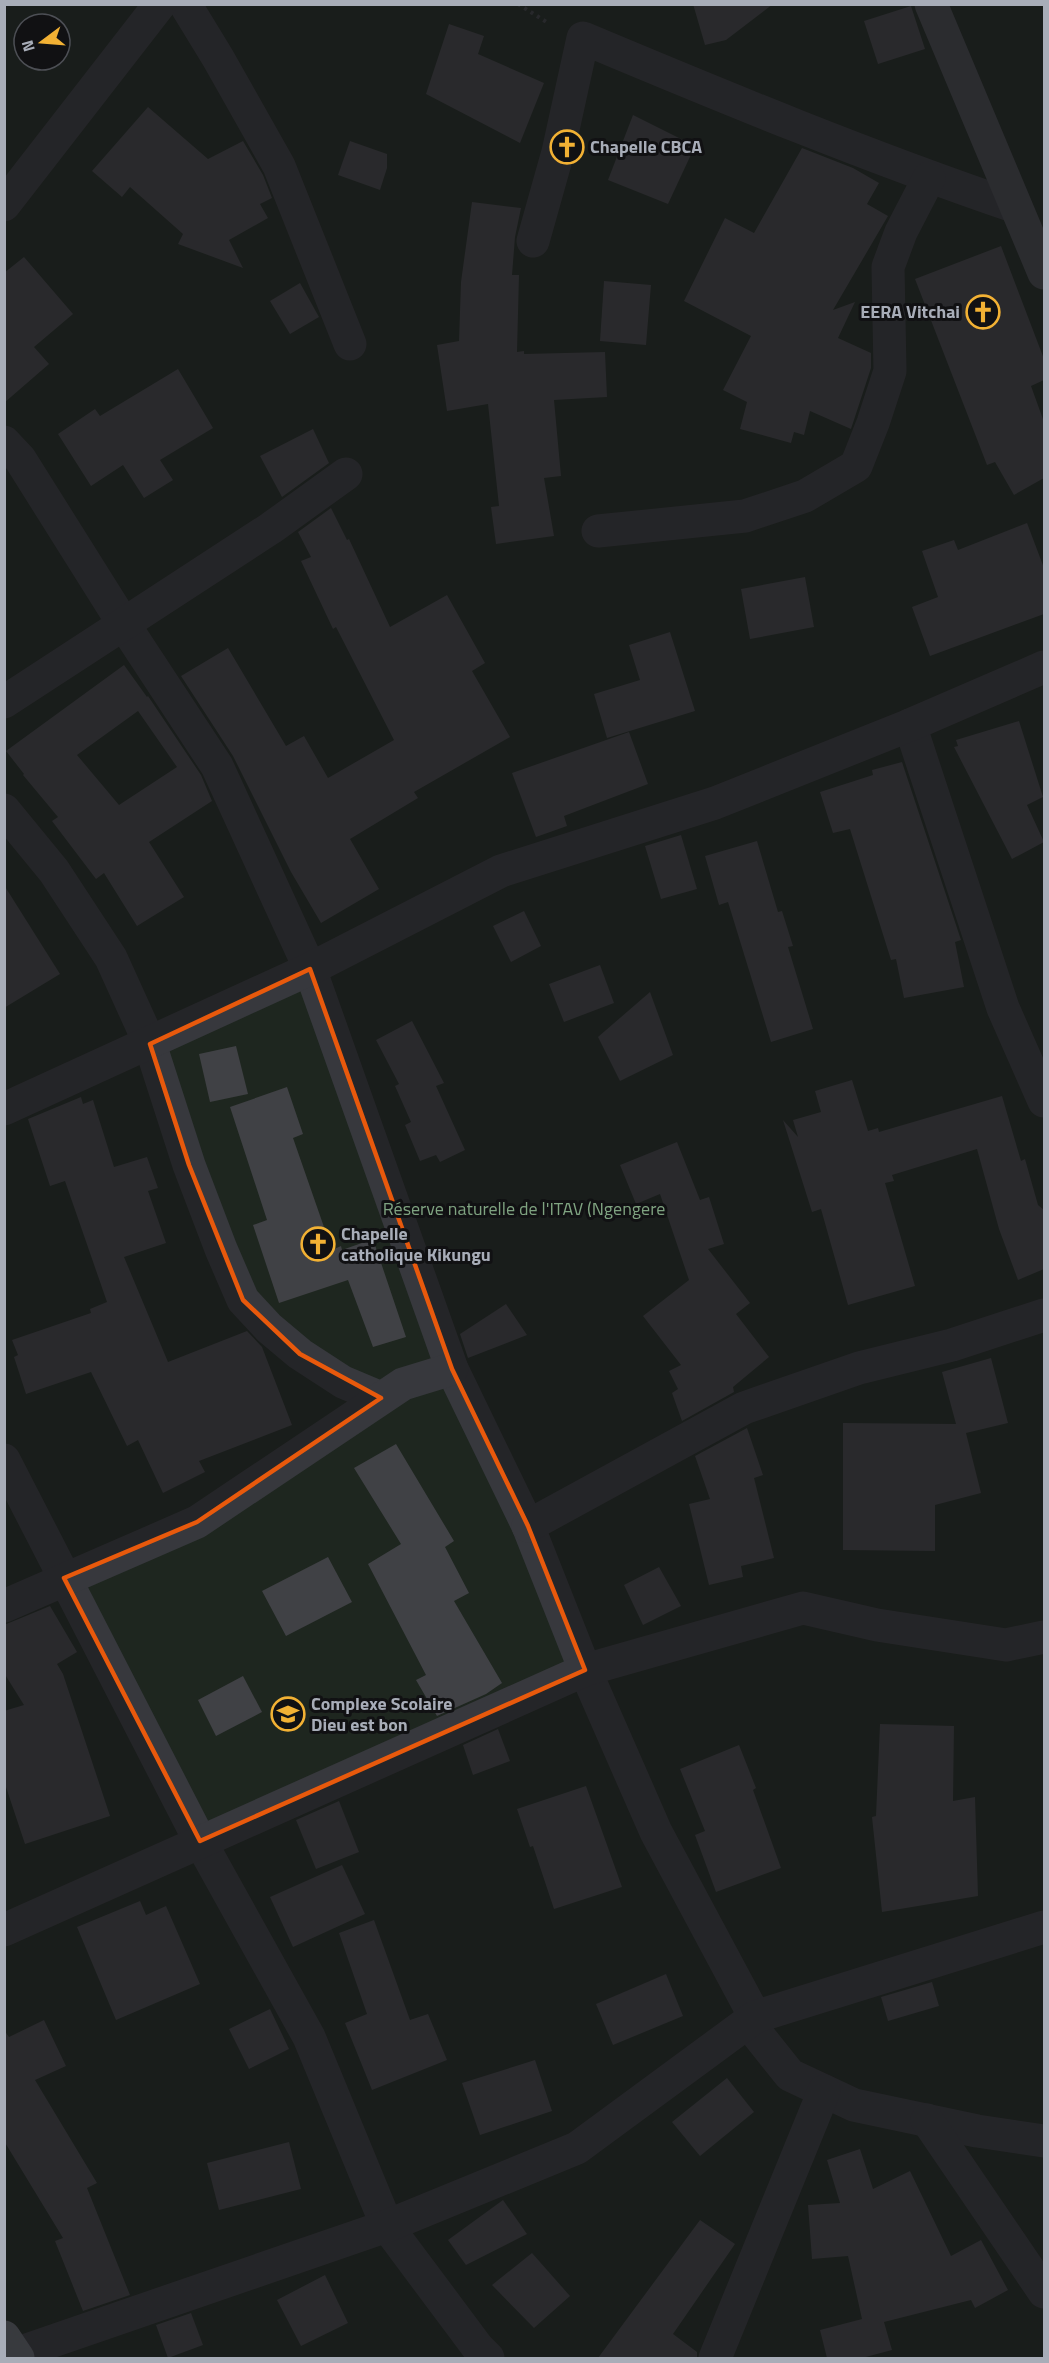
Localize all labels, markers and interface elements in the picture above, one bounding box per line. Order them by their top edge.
north arrow [12,12,72,72]
text: N [15,37,41,55]
church icon: Chapelle CBCA [549,129,585,165]
place label: Chapelle CBCA [590,133,702,160]
church icon: EERA Vitchai [965,294,1001,330]
place label: EERA Vitchai [860,298,960,325]
park label: Réserve naturelle de l'ITAV (Ngengere [383,1195,665,1222]
place label: Chapelle catholique Kikungu [341,1220,491,1268]
church icon: Chapelle catholique Kikungu [300,1226,336,1262]
place label: Complexe Scolaire Dieu est bon [311,1690,453,1738]
school or university icon: Complexe Scolaire Dieu est bon [270,1696,306,1732]

